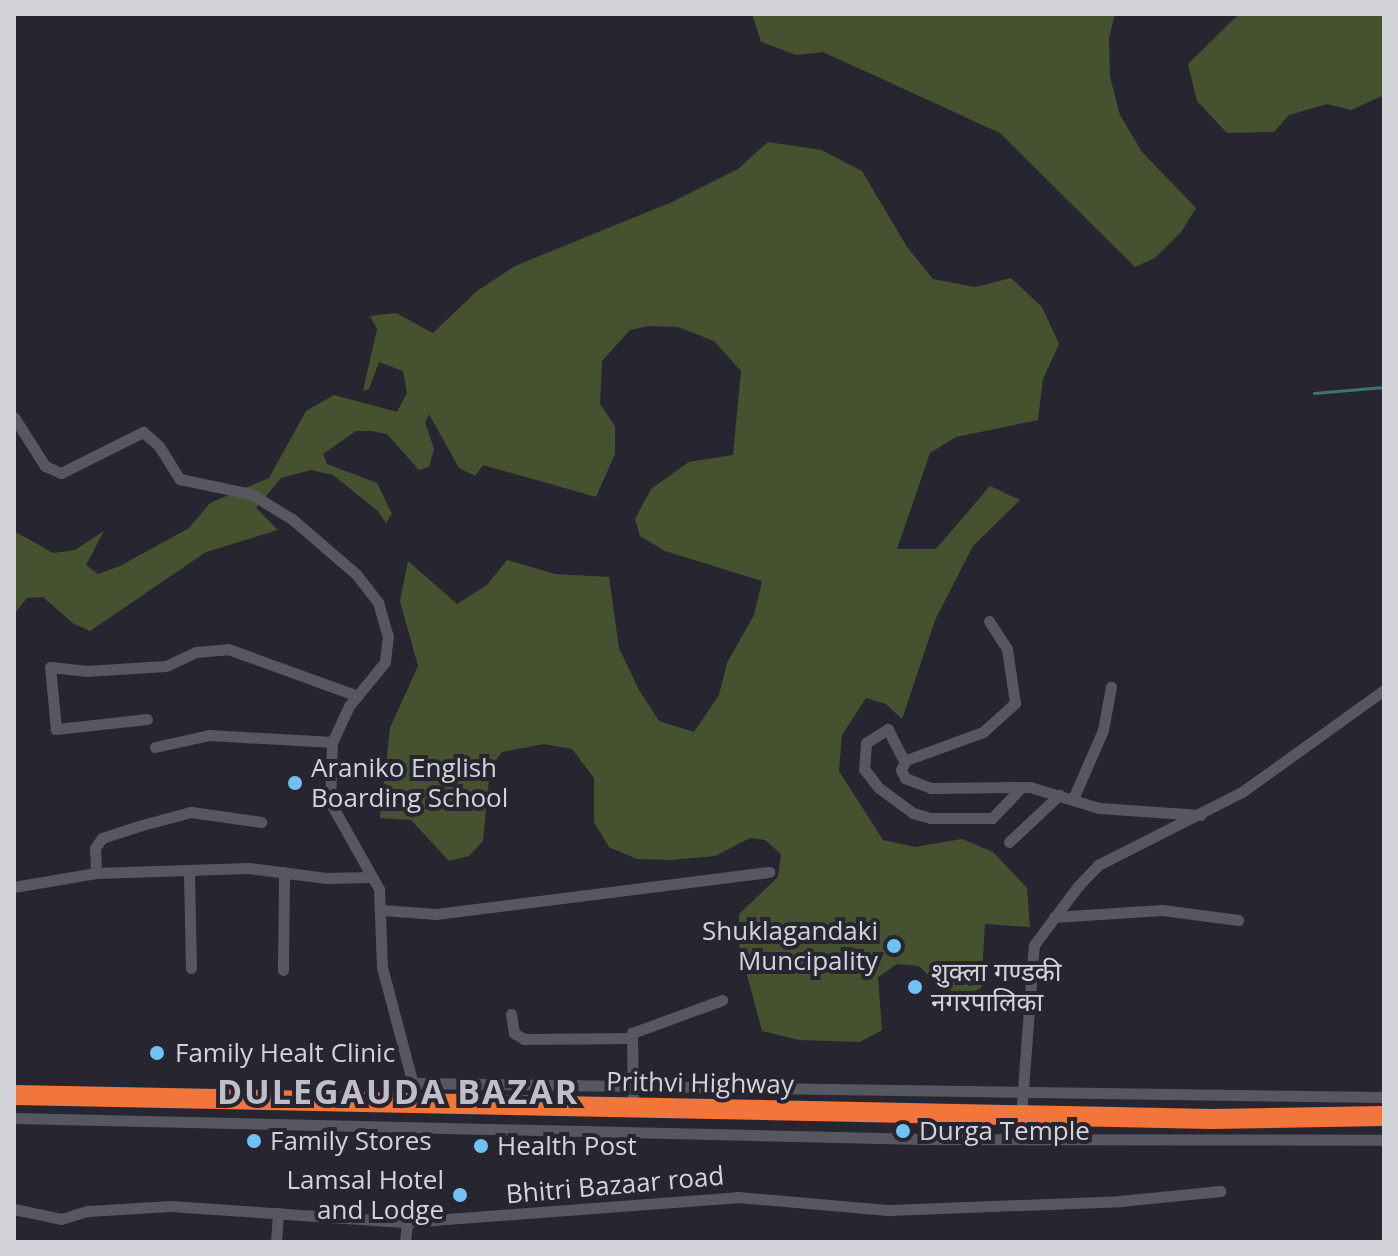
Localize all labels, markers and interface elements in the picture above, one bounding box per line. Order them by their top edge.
place label: Araniko English Boarding School [311,752,508,814]
marker: Araniko English Boarding School [286,774,304,792]
place label: Shuklagandaki Muncipality [702,915,878,976]
marker: Shuklagandaki Muncipality [885,937,903,955]
place label: शुक्ला गण्डकी नगरपालिका [931,956,1062,1018]
marker: शुक्ला गण्डकी नगरपालिका [906,978,924,996]
place label: Family Healt Clinic [175,1037,395,1069]
marker: Family Healt Clinic [146,1042,168,1064]
street label: Prithvi Highway [606,1066,794,1100]
district label: DULEGAUDA BAZAR [217,1072,579,1112]
place label: Durga Temple [919,1115,1090,1147]
marker: Durga Temple [894,1122,912,1140]
place label: Family Stores [270,1125,432,1157]
place label: Health Post [497,1130,637,1162]
marker: Family Stores [245,1132,263,1150]
marker: Health Post [472,1137,490,1155]
street label: Bhitri Bazaar road [505,1160,725,1210]
place label: Lamsal Hotel and Lodge [287,1164,444,1226]
marker: Lamsal Hotel and Lodge [451,1186,469,1204]

